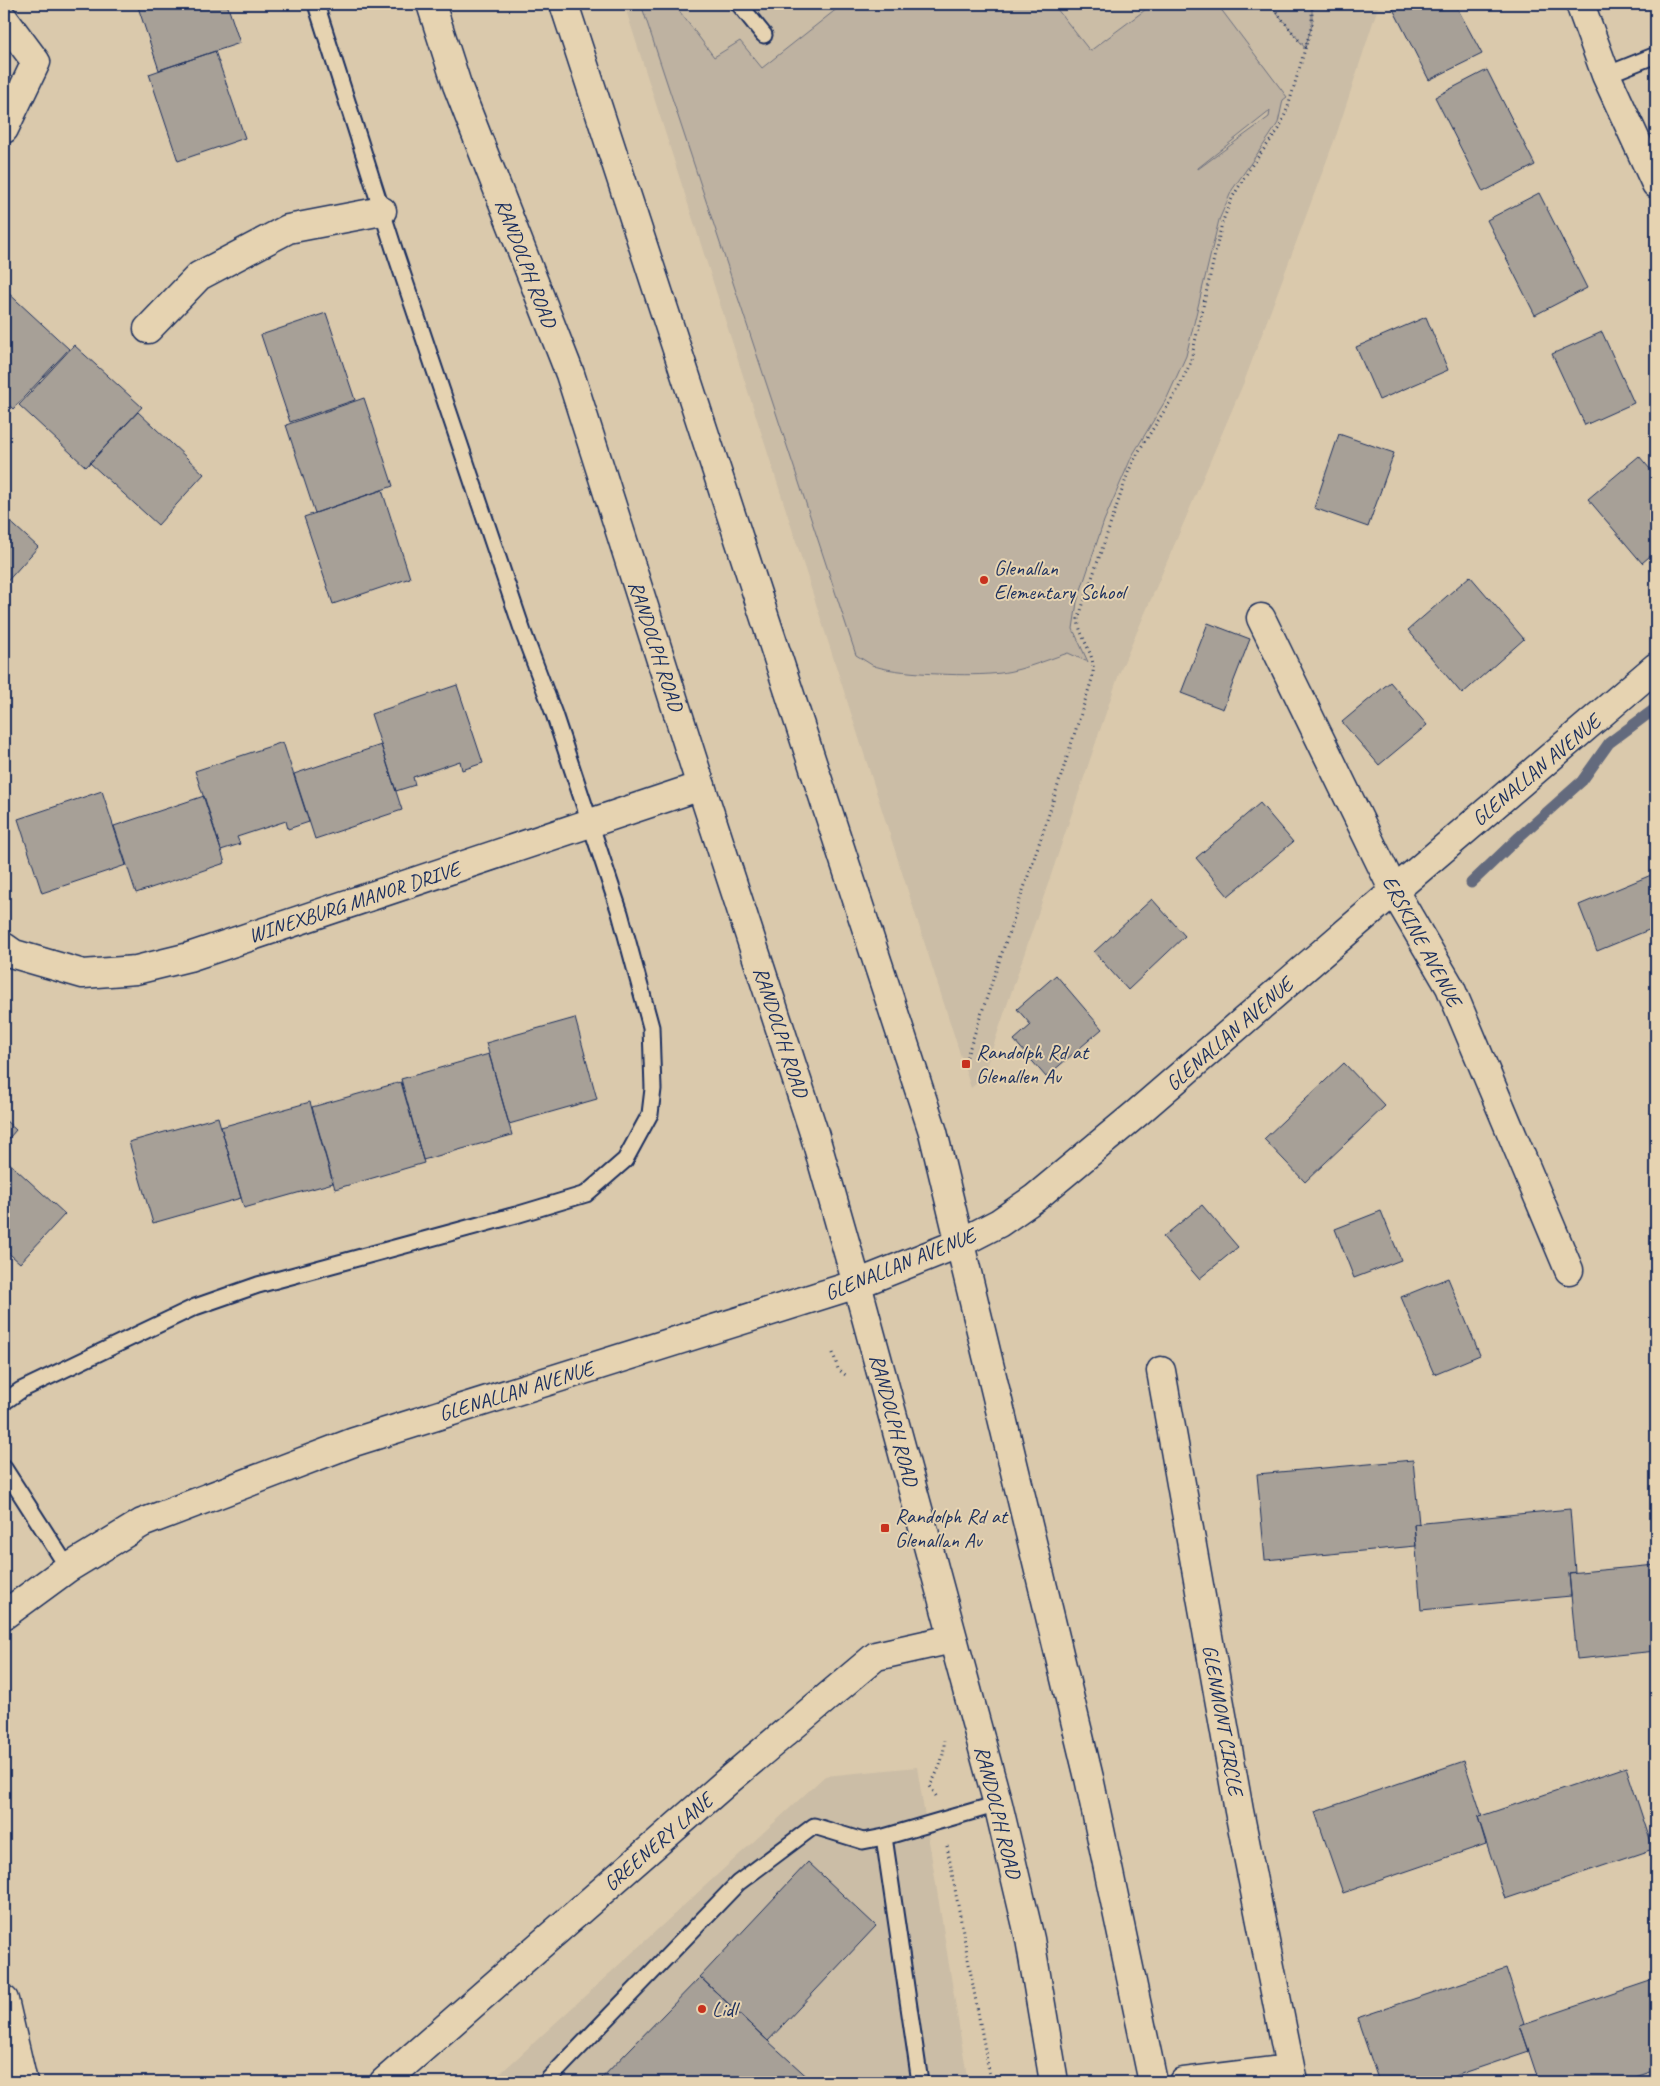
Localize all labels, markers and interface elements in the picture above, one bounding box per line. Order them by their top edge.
street label: RANDOLPH ROAD [490,195,563,333]
place label: Glenallan Elementary School [994,555,1129,605]
marker: Glenallan Elementary School [978,574,990,586]
street label: RANDOLPH ROAD [623,578,690,716]
street label: GLENALLAN AVENUE [1466,707,1608,831]
street label: WINEXBURG MANOR DRIVE [245,855,466,948]
street label: ERSKINE AVENUE [1377,871,1469,1013]
street label: RANDOLPH ROAD [748,964,815,1102]
street label: GLENALLAN AVENUE [1160,970,1300,1096]
place label: Randolph Rd at Glenallen Av [976,1039,1090,1089]
marker: Randolph Rd at Glenallen Av [960,1058,972,1070]
street label: GLENALLAN AVENUE [821,1221,982,1306]
street label: RANDOLPH ROAD [864,1351,925,1491]
street label: GLENALLAN AVENUE [436,1354,599,1427]
place label: Randolph Rd at Glenallan Av [895,1503,1009,1553]
marker: Randolph Rd at Glenallan Av [879,1522,891,1534]
street label: GLENMONT CIRCLE [1197,1643,1250,1800]
street label: RANDOLPH ROAD [969,1743,1027,1883]
street label: GREENERY LANE [598,1786,720,1897]
place label: Lidl [712,1996,740,2022]
marker: Lidl [696,2003,708,2015]

